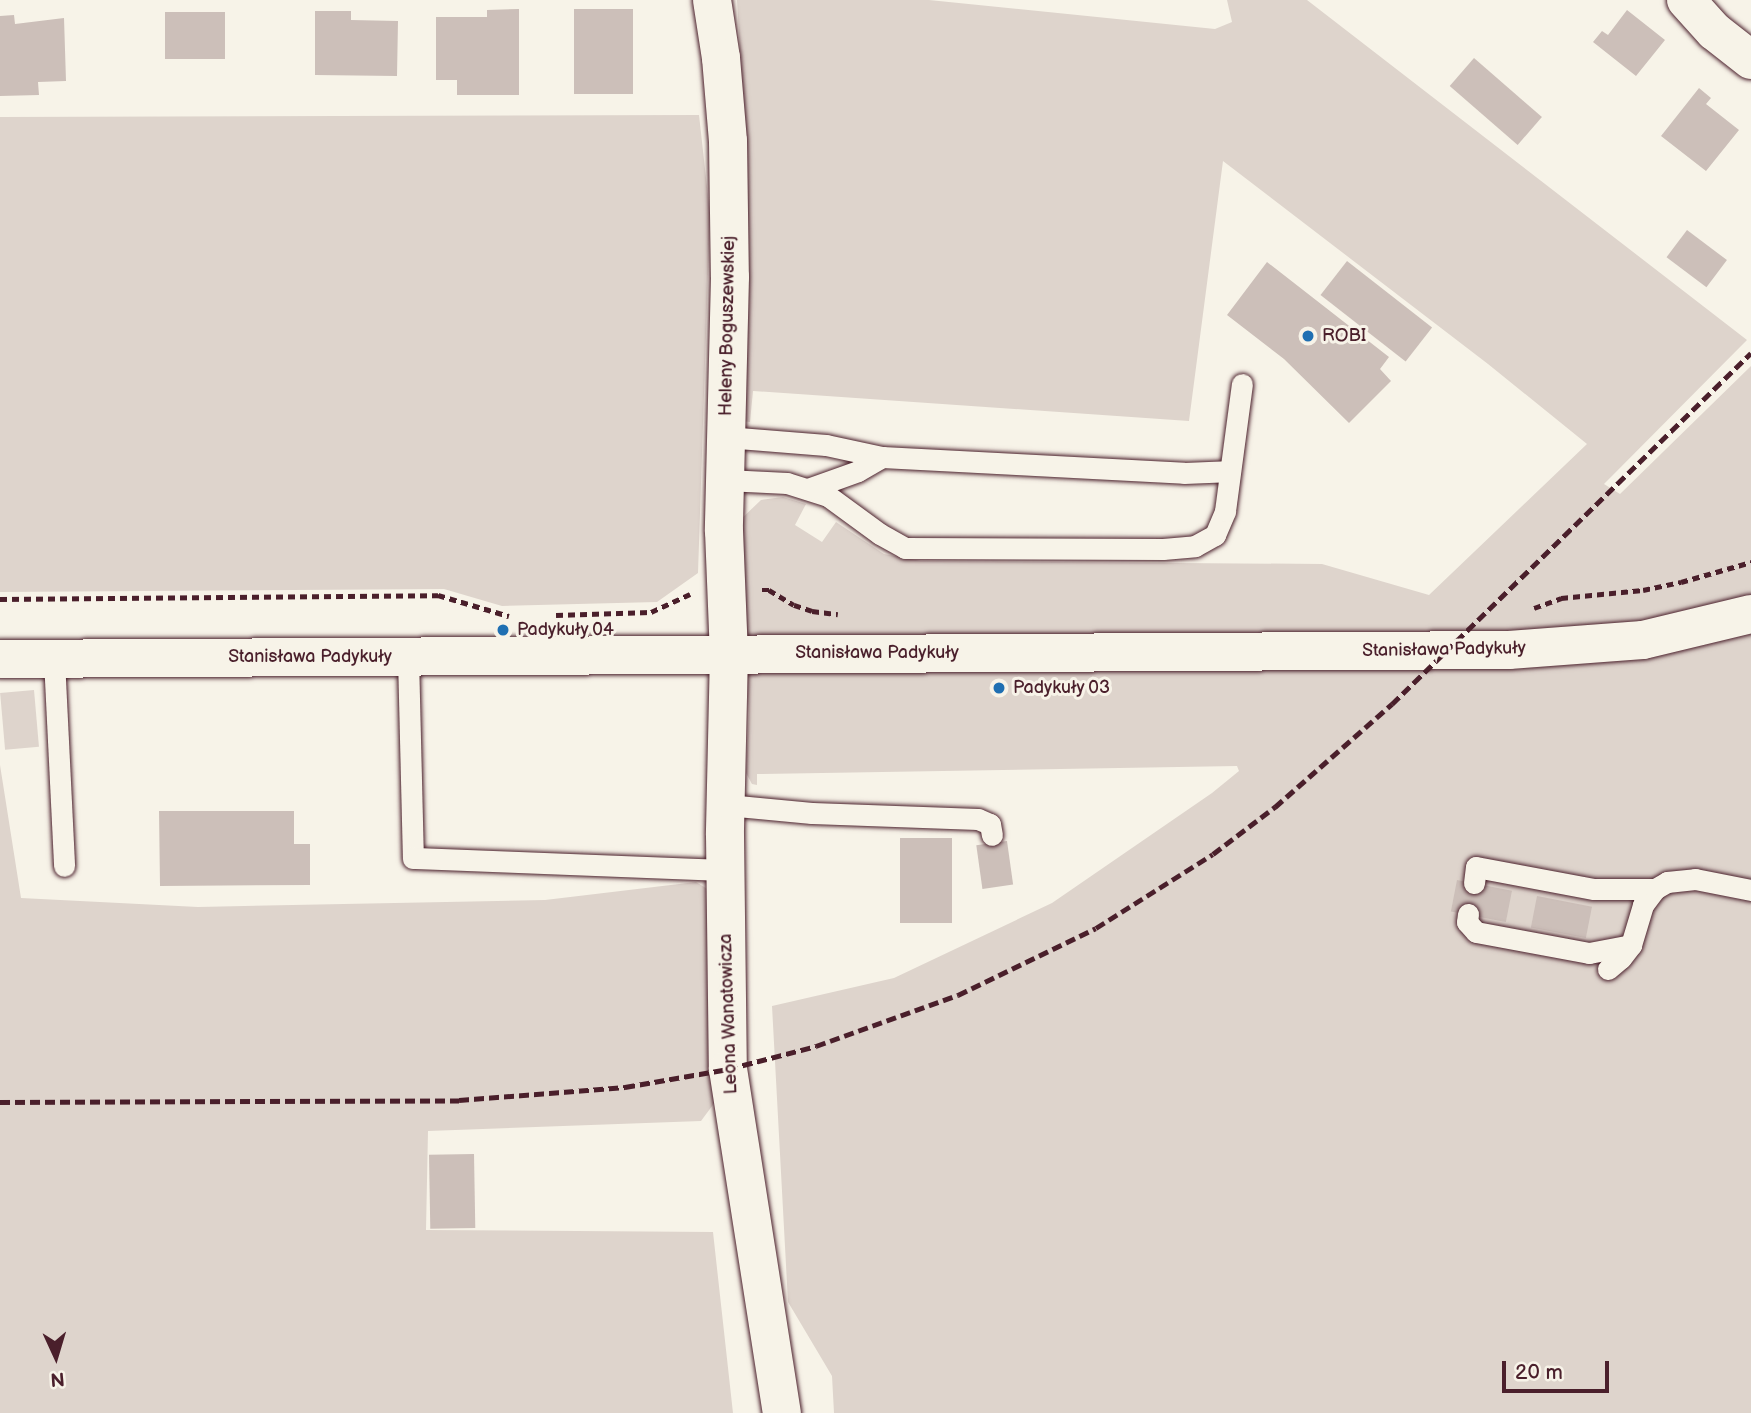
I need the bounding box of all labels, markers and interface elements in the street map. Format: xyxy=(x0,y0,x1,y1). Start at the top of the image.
street label: Heleny Boguszewskiej xyxy=(716,235,740,417)
place label: ROBI xyxy=(1322,325,1366,347)
marker: ROBI xyxy=(1300,328,1316,344)
place label: Padykuły 04 xyxy=(517,619,615,641)
marker: Padykuły 04 xyxy=(495,622,511,638)
street label: Stanisława Padykuły xyxy=(1362,638,1526,662)
street label: Stanisława Padykuły xyxy=(795,642,959,664)
street label: Stanisława Padykuły xyxy=(228,646,392,668)
place label: Padykuły 03 xyxy=(1013,677,1111,699)
marker: Padykuły 03 xyxy=(991,680,1007,696)
street label: Leona Wanatowicza xyxy=(715,933,743,1095)
north arrow xyxy=(21,1322,91,1392)
scale bar xyxy=(1506,1346,1613,1390)
text: 20 m xyxy=(1515,1360,1563,1385)
text: N xyxy=(50,1366,65,1390)

